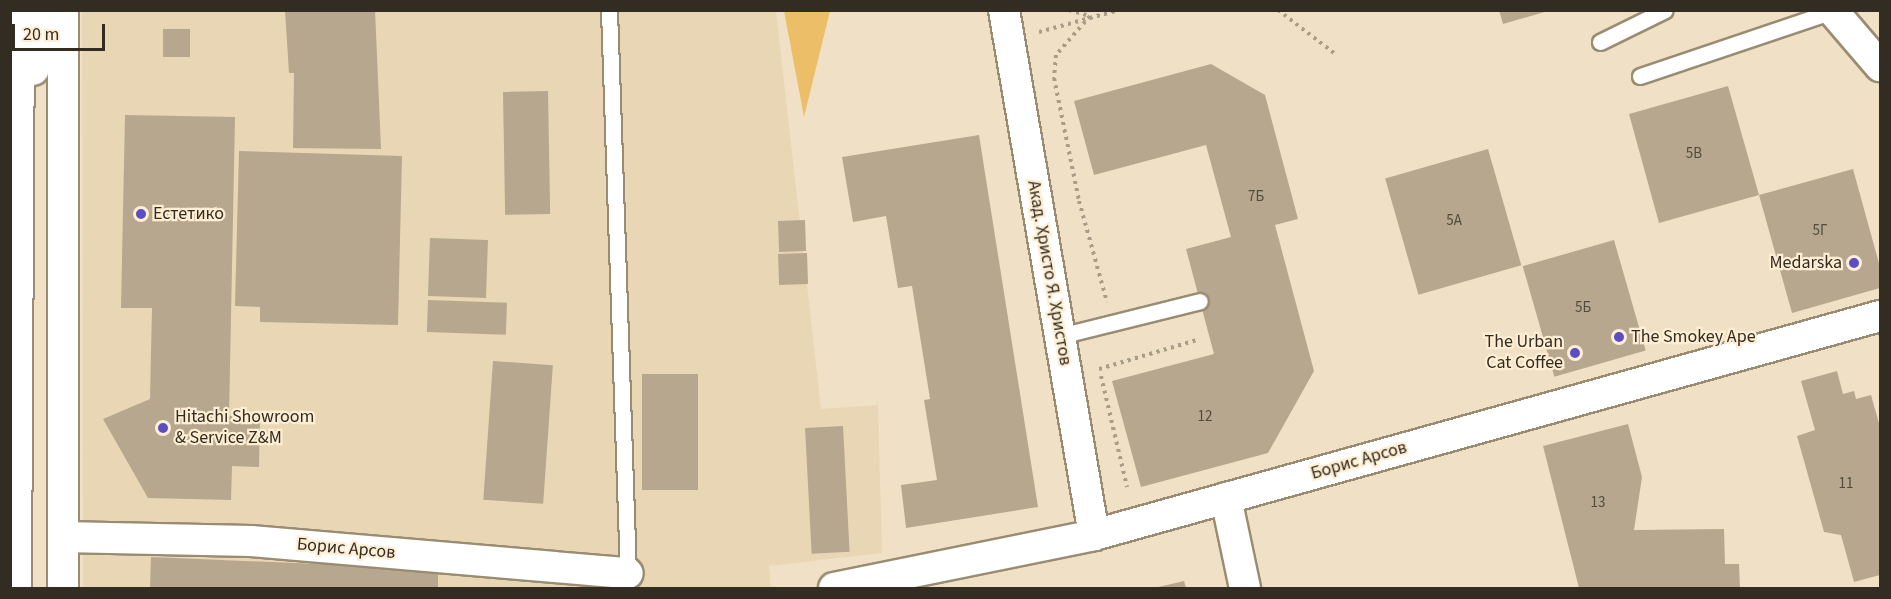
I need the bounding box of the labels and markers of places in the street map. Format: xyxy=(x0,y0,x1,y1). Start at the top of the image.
place label: Естетико xyxy=(153,203,224,225)
marker: Естетико xyxy=(134,207,148,221)
place label: Medarska xyxy=(1769,252,1842,274)
marker: Medarska xyxy=(1847,256,1861,270)
place label: The Smokey Ape xyxy=(1631,326,1756,348)
marker: The Smokey Ape xyxy=(1612,330,1626,344)
place label: The Urban Cat Coffee xyxy=(1485,332,1563,374)
marker: The Urban Cat Coffee xyxy=(1568,346,1582,360)
place label: Hitachi Showroom & Service Z&M xyxy=(175,407,315,450)
marker: Hitachi Showroom & Service Z&M xyxy=(156,421,170,435)

